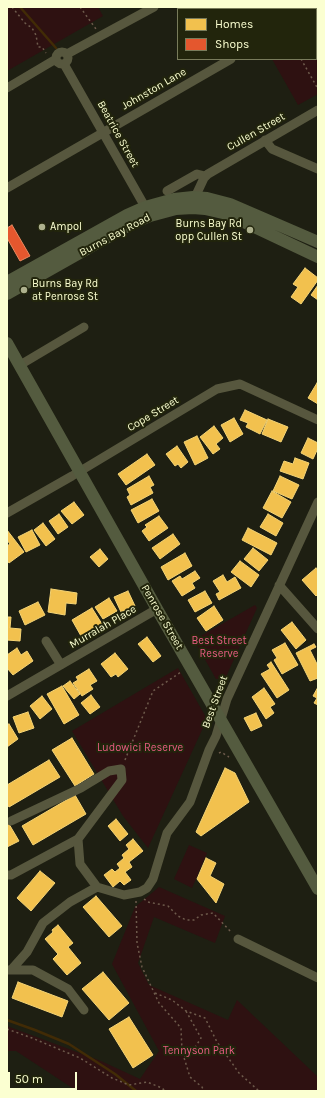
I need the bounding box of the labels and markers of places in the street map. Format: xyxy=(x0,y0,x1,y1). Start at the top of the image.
place label: Burns Bay Rd opp Cullen St xyxy=(175,217,242,243)
place label: Ampol xyxy=(50,220,82,234)
marker: Ampol xyxy=(37,222,47,232)
marker: Burns Bay Rd opp Cullen St xyxy=(245,225,255,235)
place label: Burns Bay Rd at Penrose St xyxy=(32,277,98,303)
marker: Burns Bay Rd at Penrose St xyxy=(19,285,29,295)

